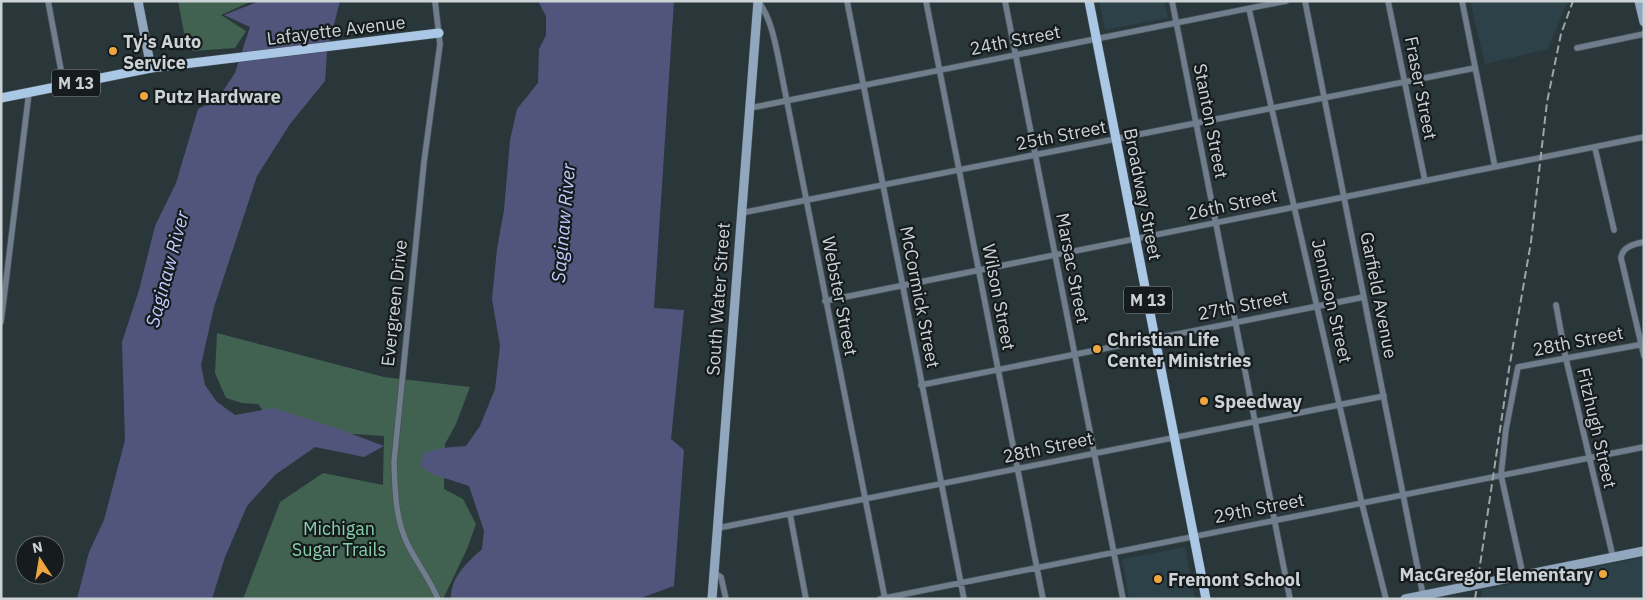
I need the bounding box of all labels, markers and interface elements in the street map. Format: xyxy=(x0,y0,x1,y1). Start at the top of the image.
street label: Lafayette Avenue xyxy=(265,10,407,50)
street label: 24th Street xyxy=(968,20,1062,60)
place label: Ty's Auto Service xyxy=(123,30,201,74)
street label: Fraser Street xyxy=(1400,34,1442,142)
marker: Ty's Auto Service xyxy=(107,45,119,57)
street label: Stanton Street xyxy=(1189,61,1233,181)
road number: M 13 xyxy=(52,70,100,96)
place label: Putz Hardware xyxy=(154,85,281,108)
marker: Putz Hardware xyxy=(138,90,150,102)
street label: 25th Street xyxy=(1014,115,1108,155)
street label: Broadway Street xyxy=(1119,126,1167,262)
water label: Saginaw River xyxy=(546,161,580,284)
street label: 26th Street xyxy=(1185,183,1279,225)
water label: Saginaw River xyxy=(140,207,194,330)
street label: Marsac Street xyxy=(1051,211,1095,325)
street label: South Water Street xyxy=(701,222,735,376)
street label: McCormick Street xyxy=(895,224,945,370)
street label: Garfield Avenue xyxy=(1355,230,1403,360)
street label: Webster Street xyxy=(817,234,863,358)
street label: Jennison Street xyxy=(1307,237,1357,365)
street label: Evergreen Drive xyxy=(376,238,412,368)
street label: Wilson Street xyxy=(977,242,1021,352)
street label: 27th Street xyxy=(1196,285,1290,325)
road number: M 13 xyxy=(1124,286,1172,314)
street label: 28th Street xyxy=(1531,321,1625,361)
place label: Christian Life Center Ministries xyxy=(1107,328,1251,372)
marker: Christian Life Center Ministries xyxy=(1091,343,1103,355)
street label: Fitzhugh Street xyxy=(1572,365,1622,491)
place label: Speedway xyxy=(1214,390,1302,413)
marker: Speedway xyxy=(1198,395,1210,407)
street label: 28th Street xyxy=(1001,426,1095,468)
street label: 29th Street xyxy=(1212,488,1306,528)
park label: Michigan Sugar Trails xyxy=(292,517,386,561)
north arrow xyxy=(15,535,65,585)
text: N xyxy=(30,537,44,557)
place label: MacGregor Elementary xyxy=(1399,563,1593,586)
place label: Fremont School xyxy=(1168,568,1301,591)
marker: MacGregor Elementary xyxy=(1597,568,1609,580)
marker: Fremont School xyxy=(1152,573,1164,585)

